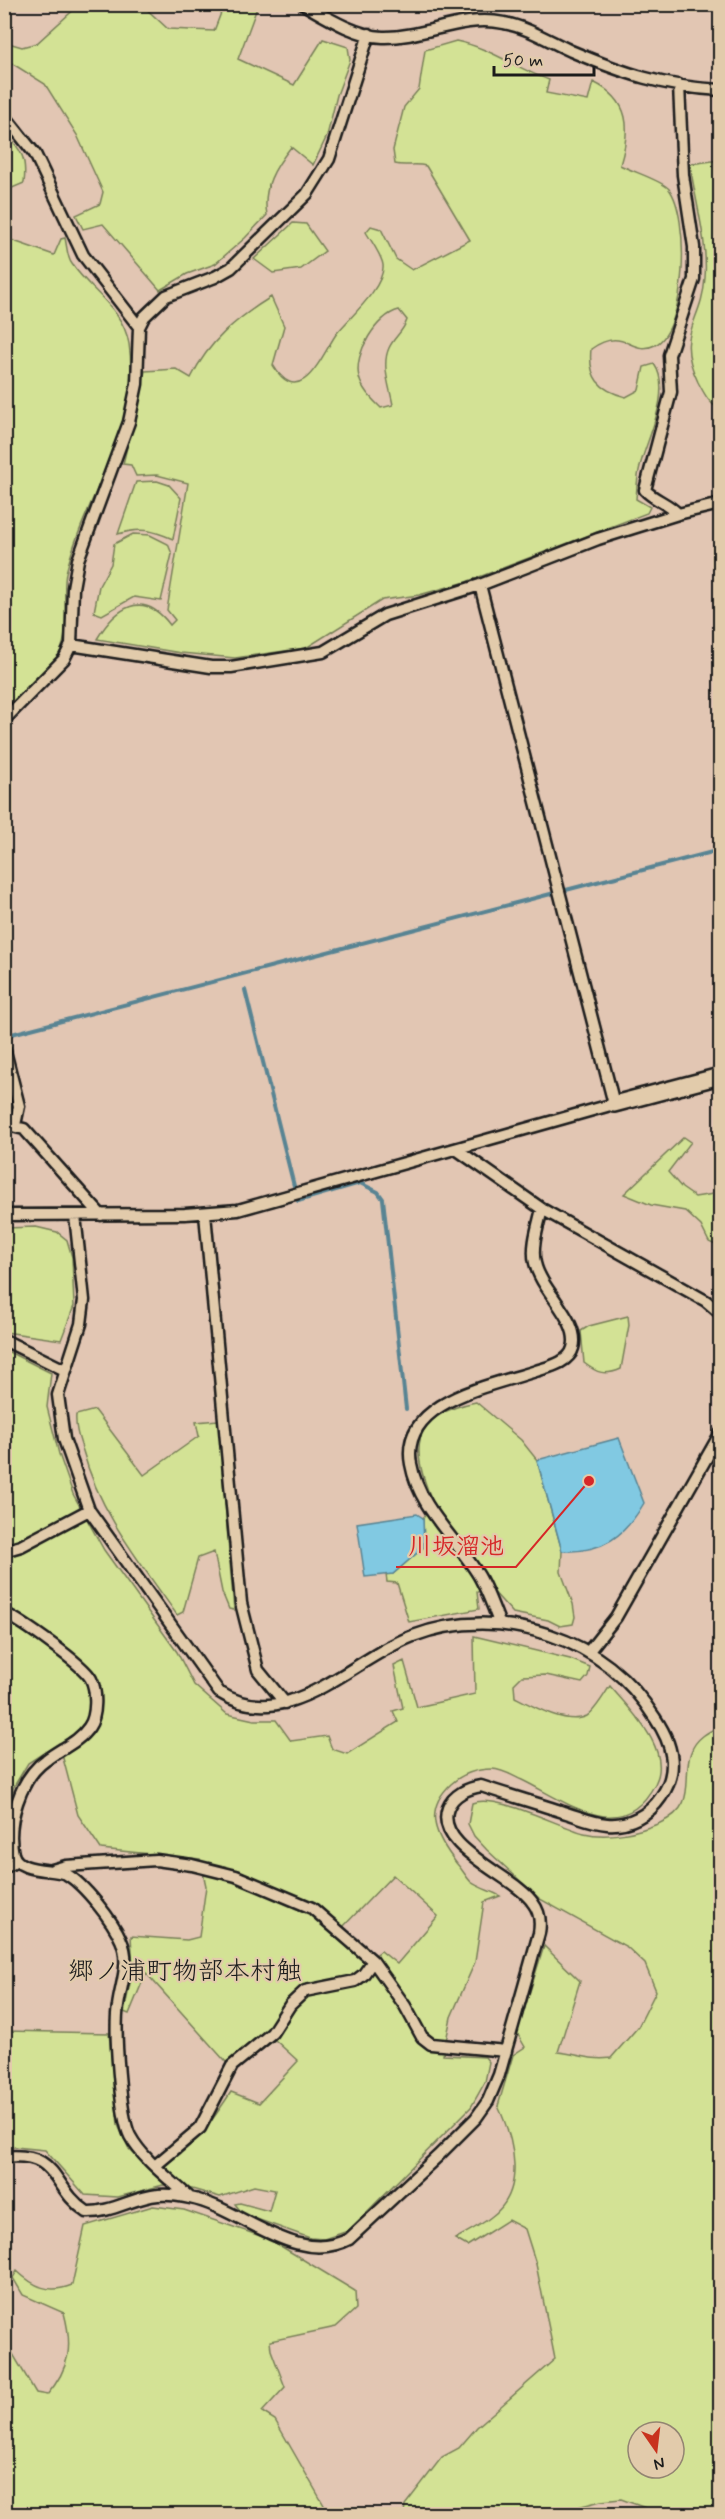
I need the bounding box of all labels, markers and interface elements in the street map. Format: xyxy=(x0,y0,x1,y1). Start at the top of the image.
scale bar xyxy=(494,39,594,77)
text: 50 m xyxy=(503,49,543,73)
callout: 川坂溜池 xyxy=(396,1525,516,1567)
text: 川坂溜池 xyxy=(408,1532,504,1563)
district label: 郷ノ浦町物部本村触 xyxy=(68,1955,302,1989)
north arrow xyxy=(626,2420,686,2480)
text: N xyxy=(652,2452,667,2475)

